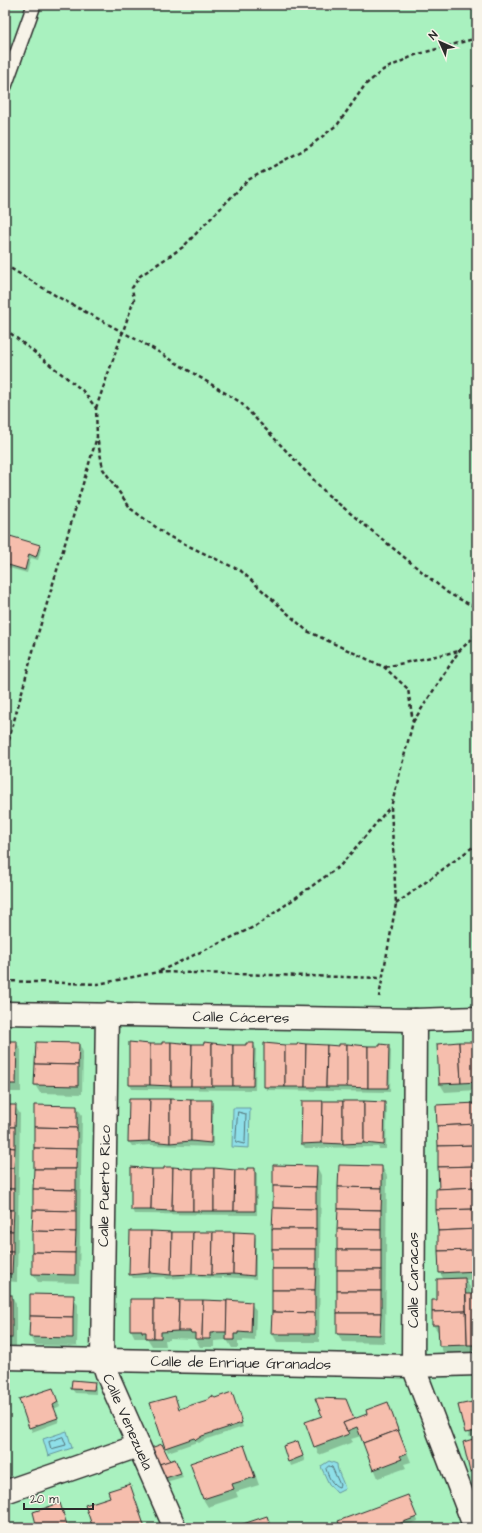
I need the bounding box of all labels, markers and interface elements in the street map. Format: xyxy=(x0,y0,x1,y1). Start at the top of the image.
north arrow xyxy=(420,22,460,62)
text: N xyxy=(426,27,441,43)
street label: Calle Cáceres xyxy=(192,1006,290,1029)
street label: Calle Puerto Rico xyxy=(93,1124,116,1247)
street label: Calle Caracas xyxy=(403,1232,424,1328)
street label: Calle de Enrique Granados xyxy=(150,1351,332,1375)
street label: Calle Venezuela xyxy=(97,1370,158,1474)
scale bar xyxy=(24,1485,93,1511)
text: 20 m xyxy=(30,1491,59,1508)

